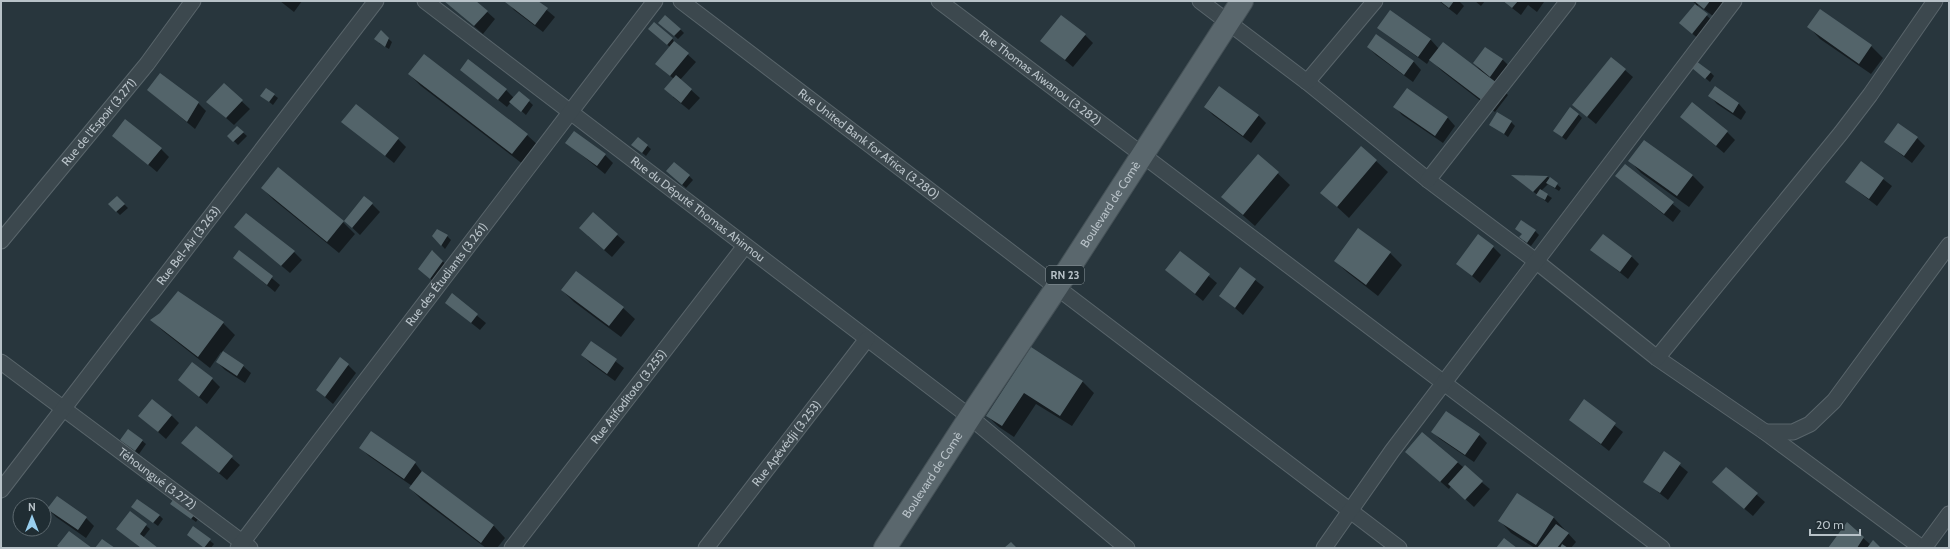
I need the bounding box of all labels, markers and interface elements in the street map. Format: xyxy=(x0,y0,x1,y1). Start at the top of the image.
street label: Rue Thomas Aiwanou (3.282) xyxy=(977,26,1104,128)
street label: Rue de l'Espoir (3.271) xyxy=(58,75,139,169)
street label: Rue United Bank for Africa (3.280) xyxy=(795,85,943,202)
street label: Rue du Député Thomas Ahinnou xyxy=(628,153,768,265)
street label: Boulevard de Comè xyxy=(1077,158,1143,250)
street label: Rue Bel-Air (3.263) xyxy=(153,203,223,288)
street label: Rue des Étudiants (3.261) xyxy=(402,219,490,329)
road number: RN 23 xyxy=(1046,266,1084,284)
street label: Rue Atifoditoto (3.255) xyxy=(587,346,669,447)
street label: Rue Apévédji (3.253) xyxy=(748,397,824,489)
street label: Boulevard de Comè xyxy=(899,429,965,521)
street label: Téhoungué (3.272) xyxy=(115,444,200,512)
north arrow xyxy=(12,497,52,537)
text: N xyxy=(28,500,36,514)
scale bar xyxy=(1810,511,1860,537)
text: 20 m xyxy=(1816,517,1844,532)

